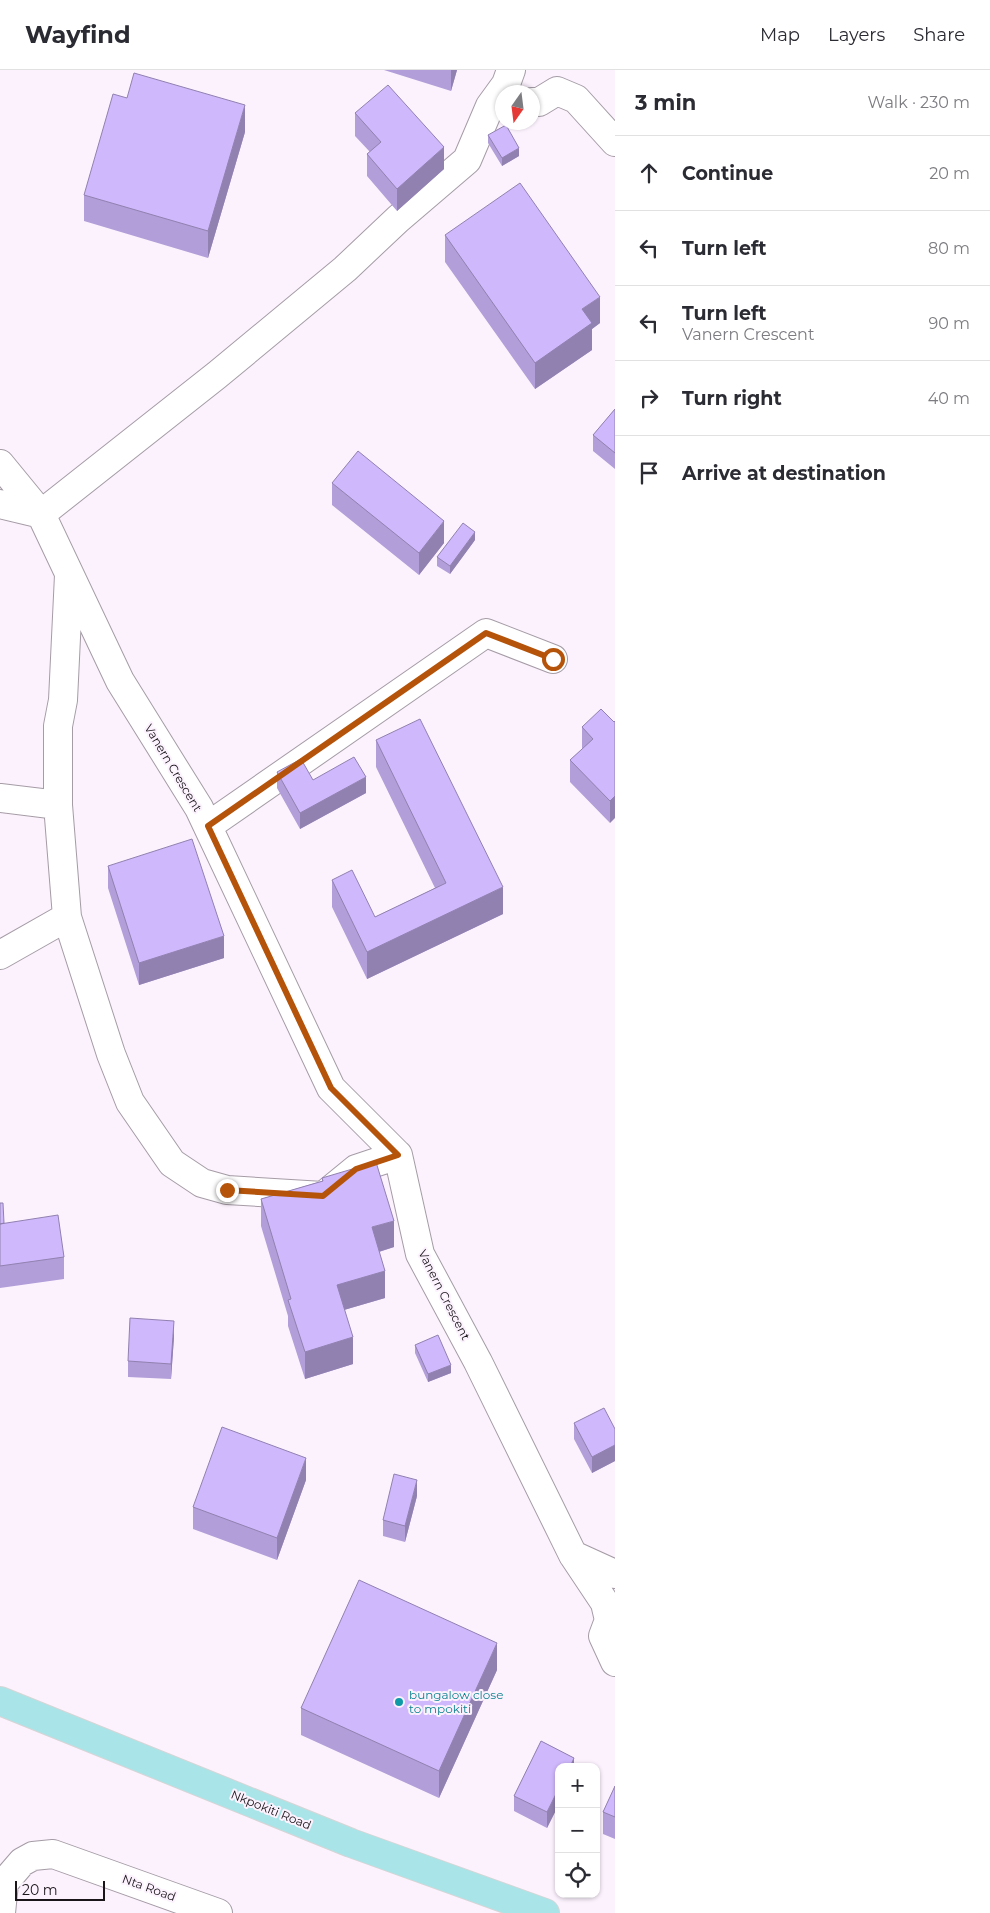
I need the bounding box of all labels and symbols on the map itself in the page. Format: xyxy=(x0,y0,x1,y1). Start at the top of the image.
north arrow xyxy=(495,85,540,130)
route start xyxy=(542,648,565,671)
street label: Vanern Crescent xyxy=(141,721,205,814)
route end xyxy=(216,1179,239,1202)
street label: Vanern Crescent xyxy=(415,1247,474,1343)
place label: bungalow close to mpokiti xyxy=(409,1687,503,1716)
marker: bungalow close to mpokiti xyxy=(393,1696,405,1708)
street label: Nkpokiti Road xyxy=(229,1787,314,1832)
street label: Nta Road xyxy=(120,1871,178,1904)
scale bar xyxy=(15,1878,105,1901)

